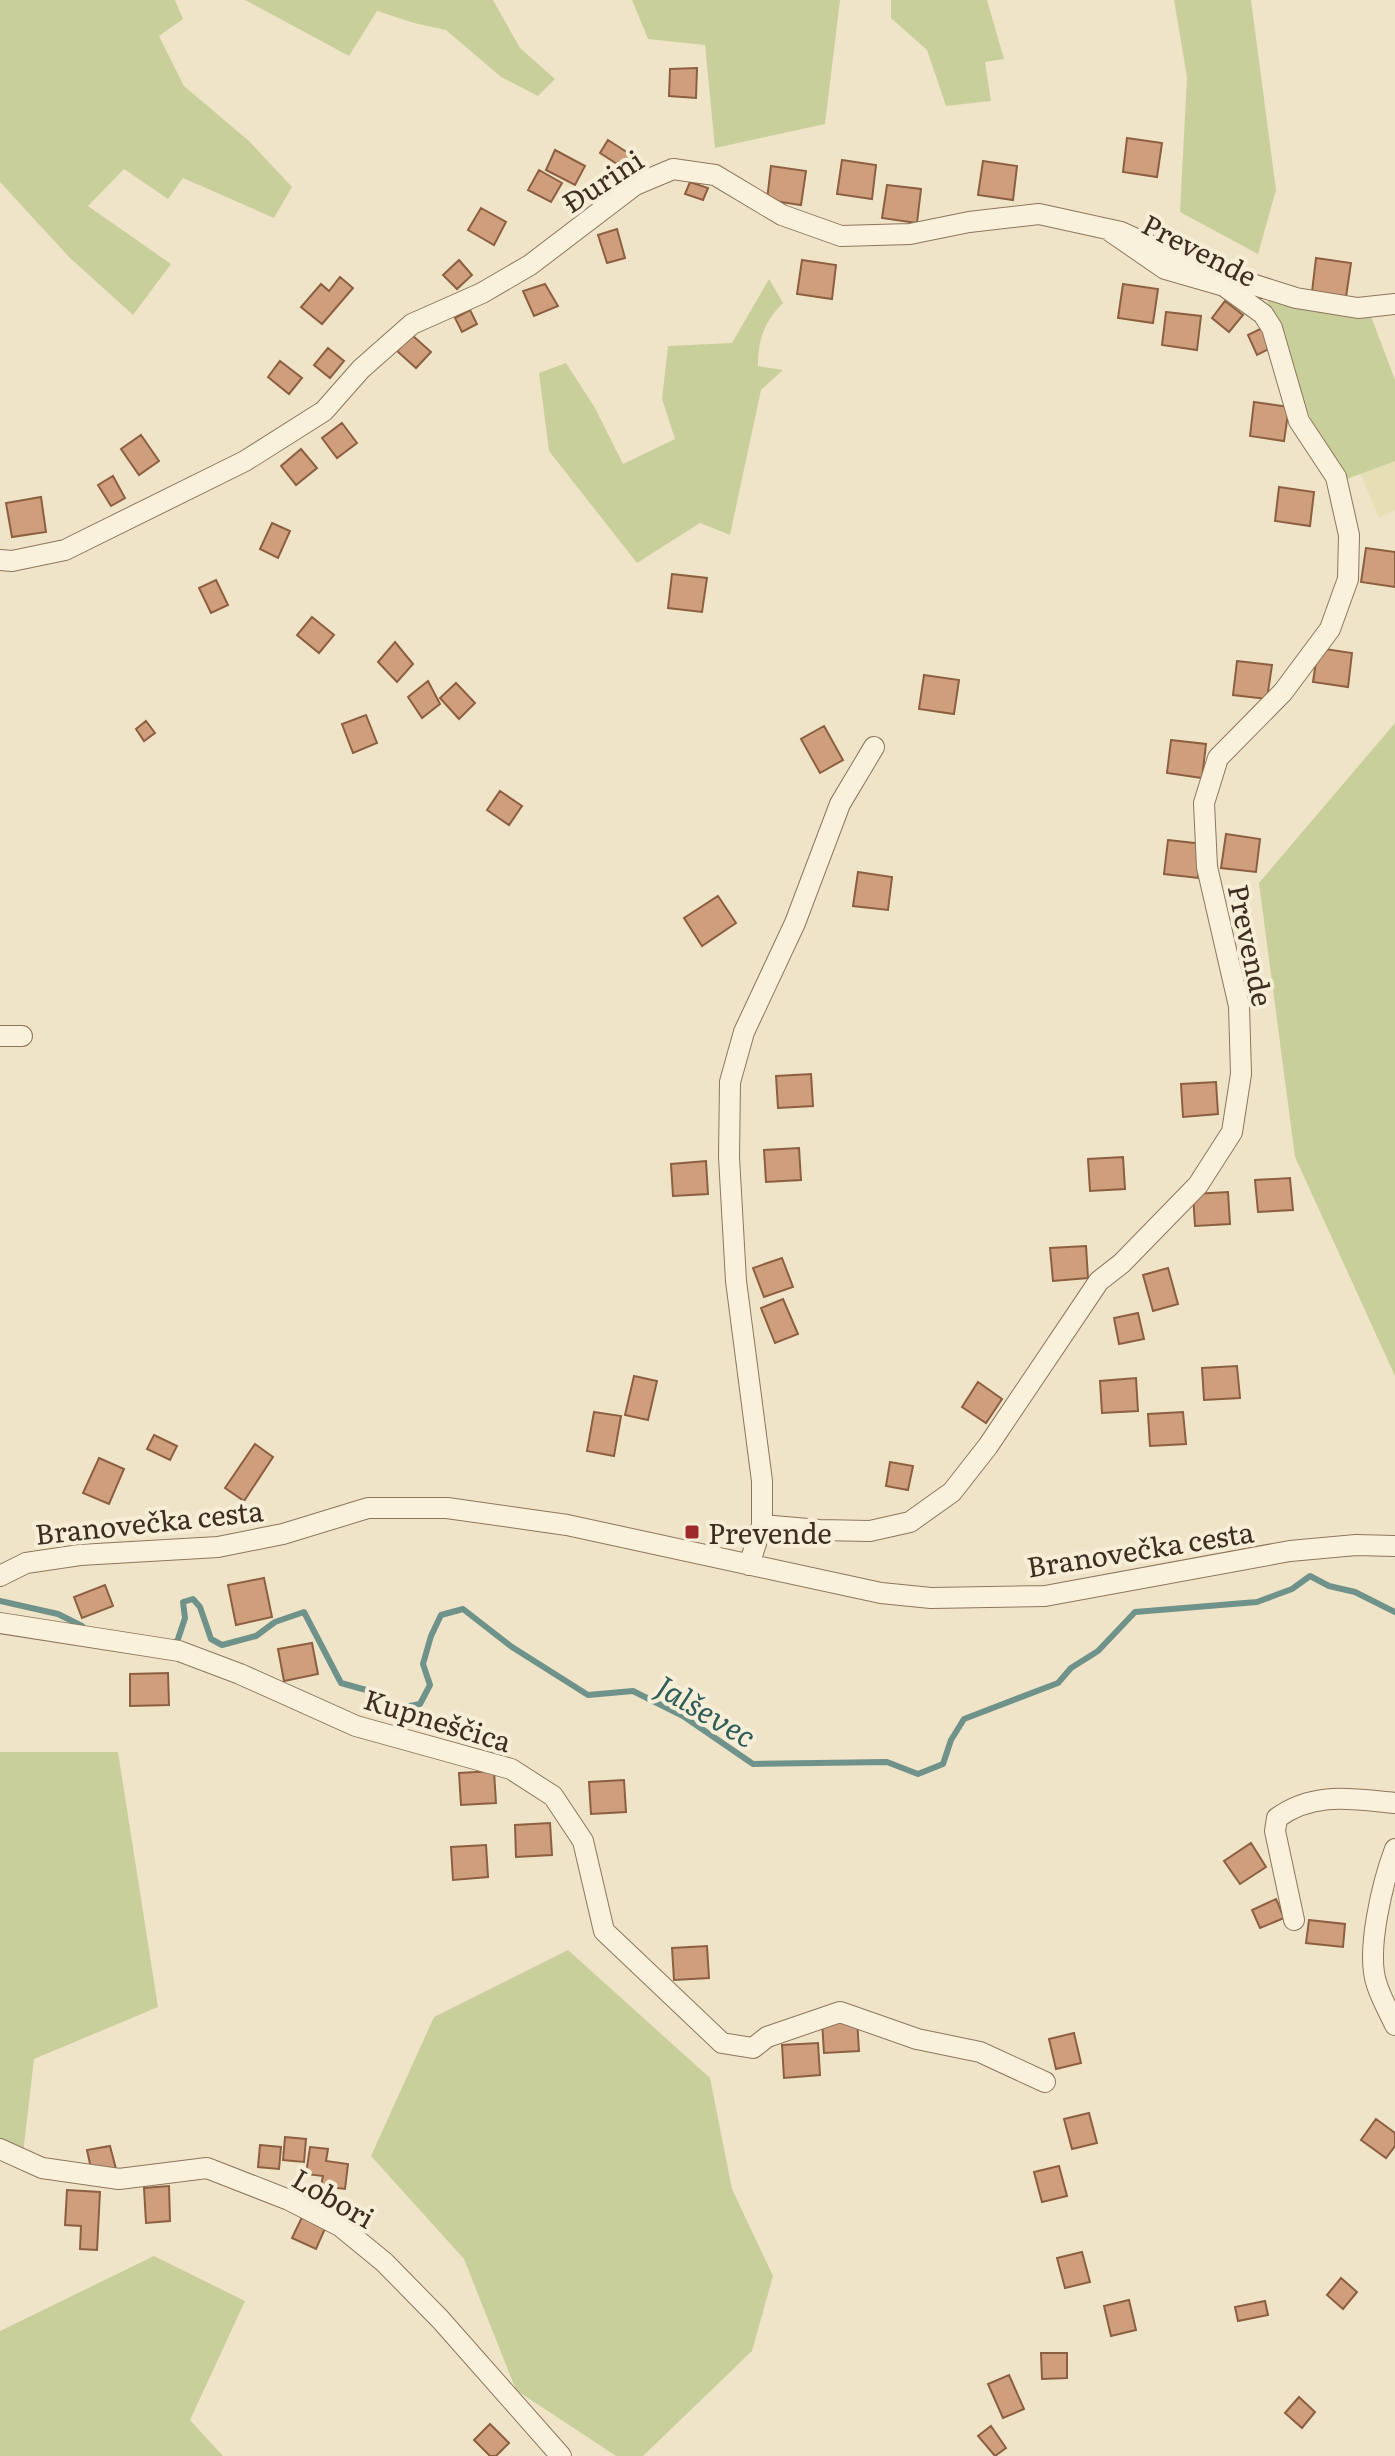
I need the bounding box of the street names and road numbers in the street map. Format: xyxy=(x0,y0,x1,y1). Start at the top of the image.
street label: Đurini xyxy=(553,138,651,222)
street label: Prevende xyxy=(1135,202,1265,296)
street label: Prevende xyxy=(1219,880,1285,1010)
street label: Branovečka cesta xyxy=(33,1488,265,1554)
street label: Branovečka cesta xyxy=(1023,1509,1257,1587)
street label: Kupneščica xyxy=(359,1677,517,1761)
street label: Lobori xyxy=(285,2157,383,2237)

